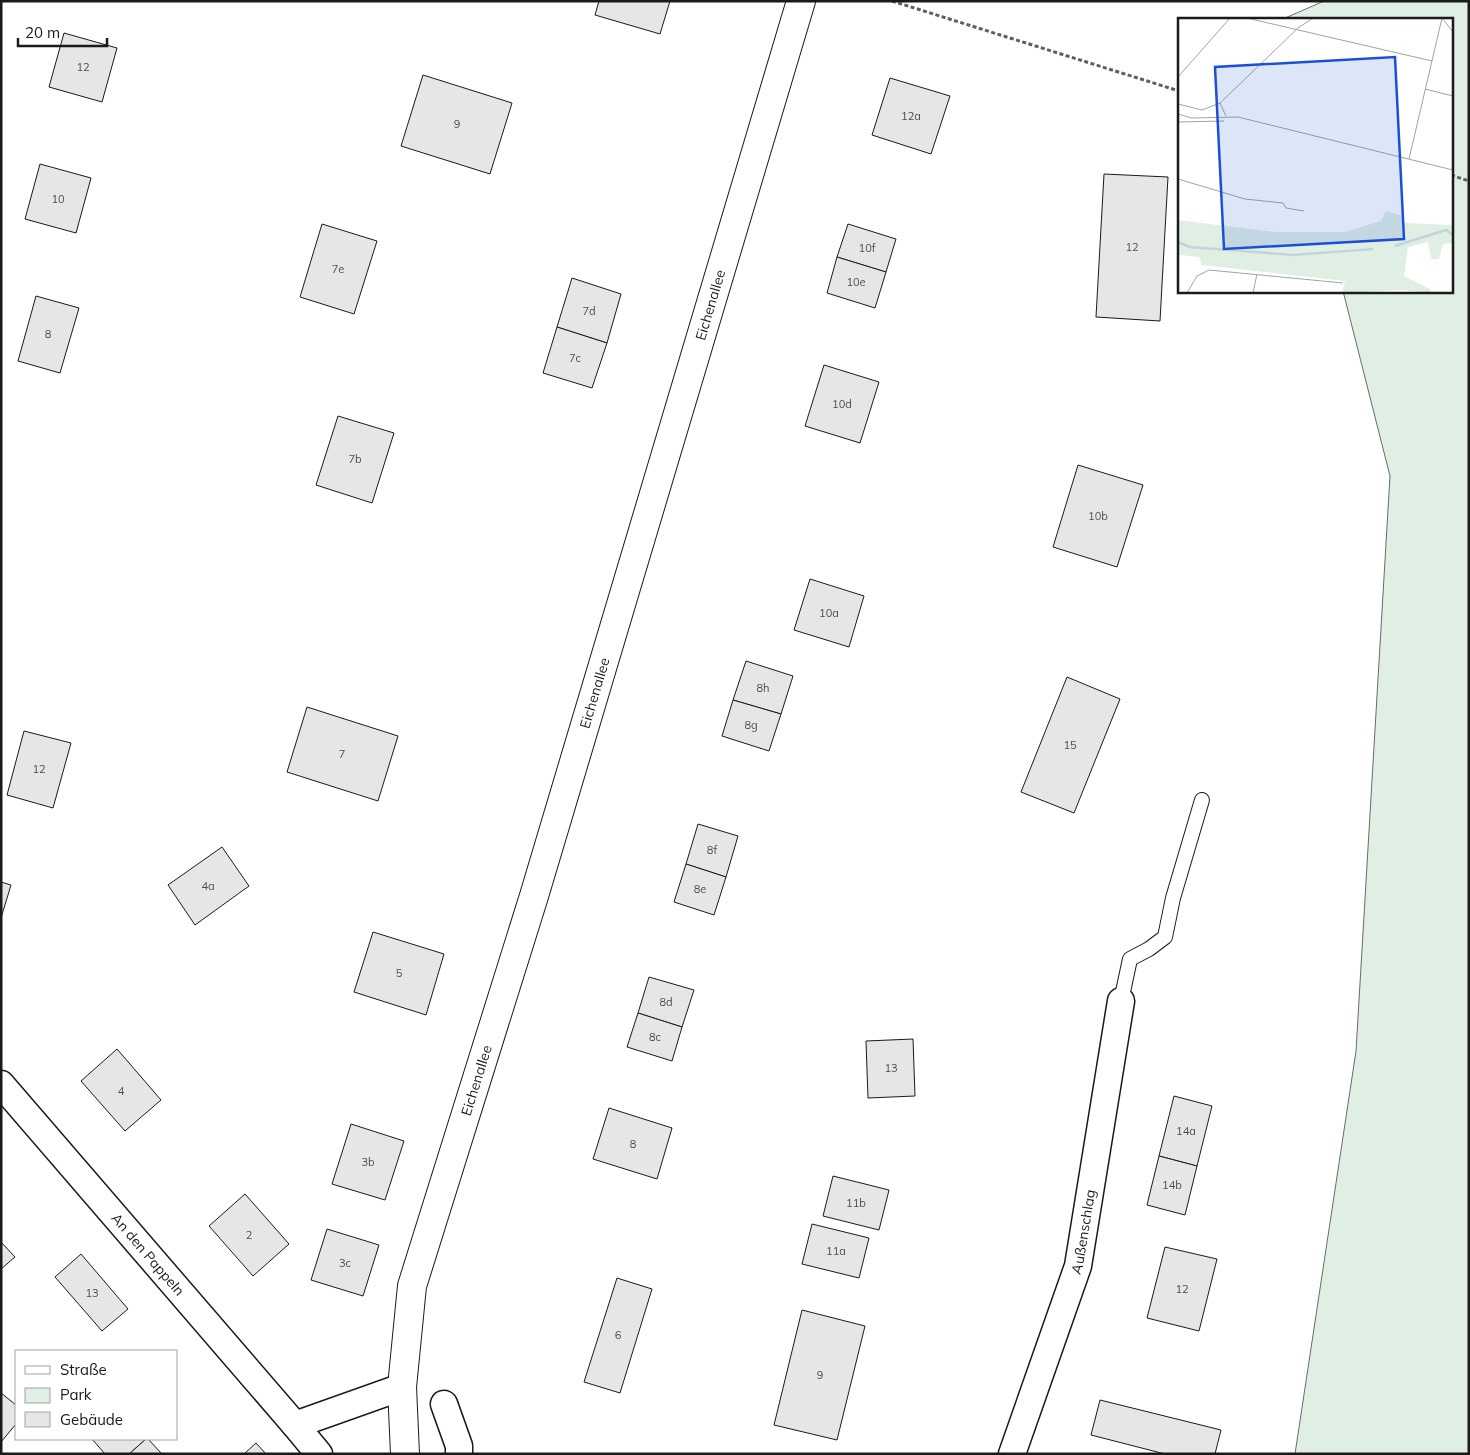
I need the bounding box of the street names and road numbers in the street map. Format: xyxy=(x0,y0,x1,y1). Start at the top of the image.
street label: Eichenallee xyxy=(691,267,729,342)
street label: Eichenallee xyxy=(576,656,614,731)
street label: Eichenallee xyxy=(457,1043,496,1118)
street label: Außenschlag xyxy=(1067,1188,1099,1276)
street label: An den Pappeln xyxy=(107,1209,188,1299)

